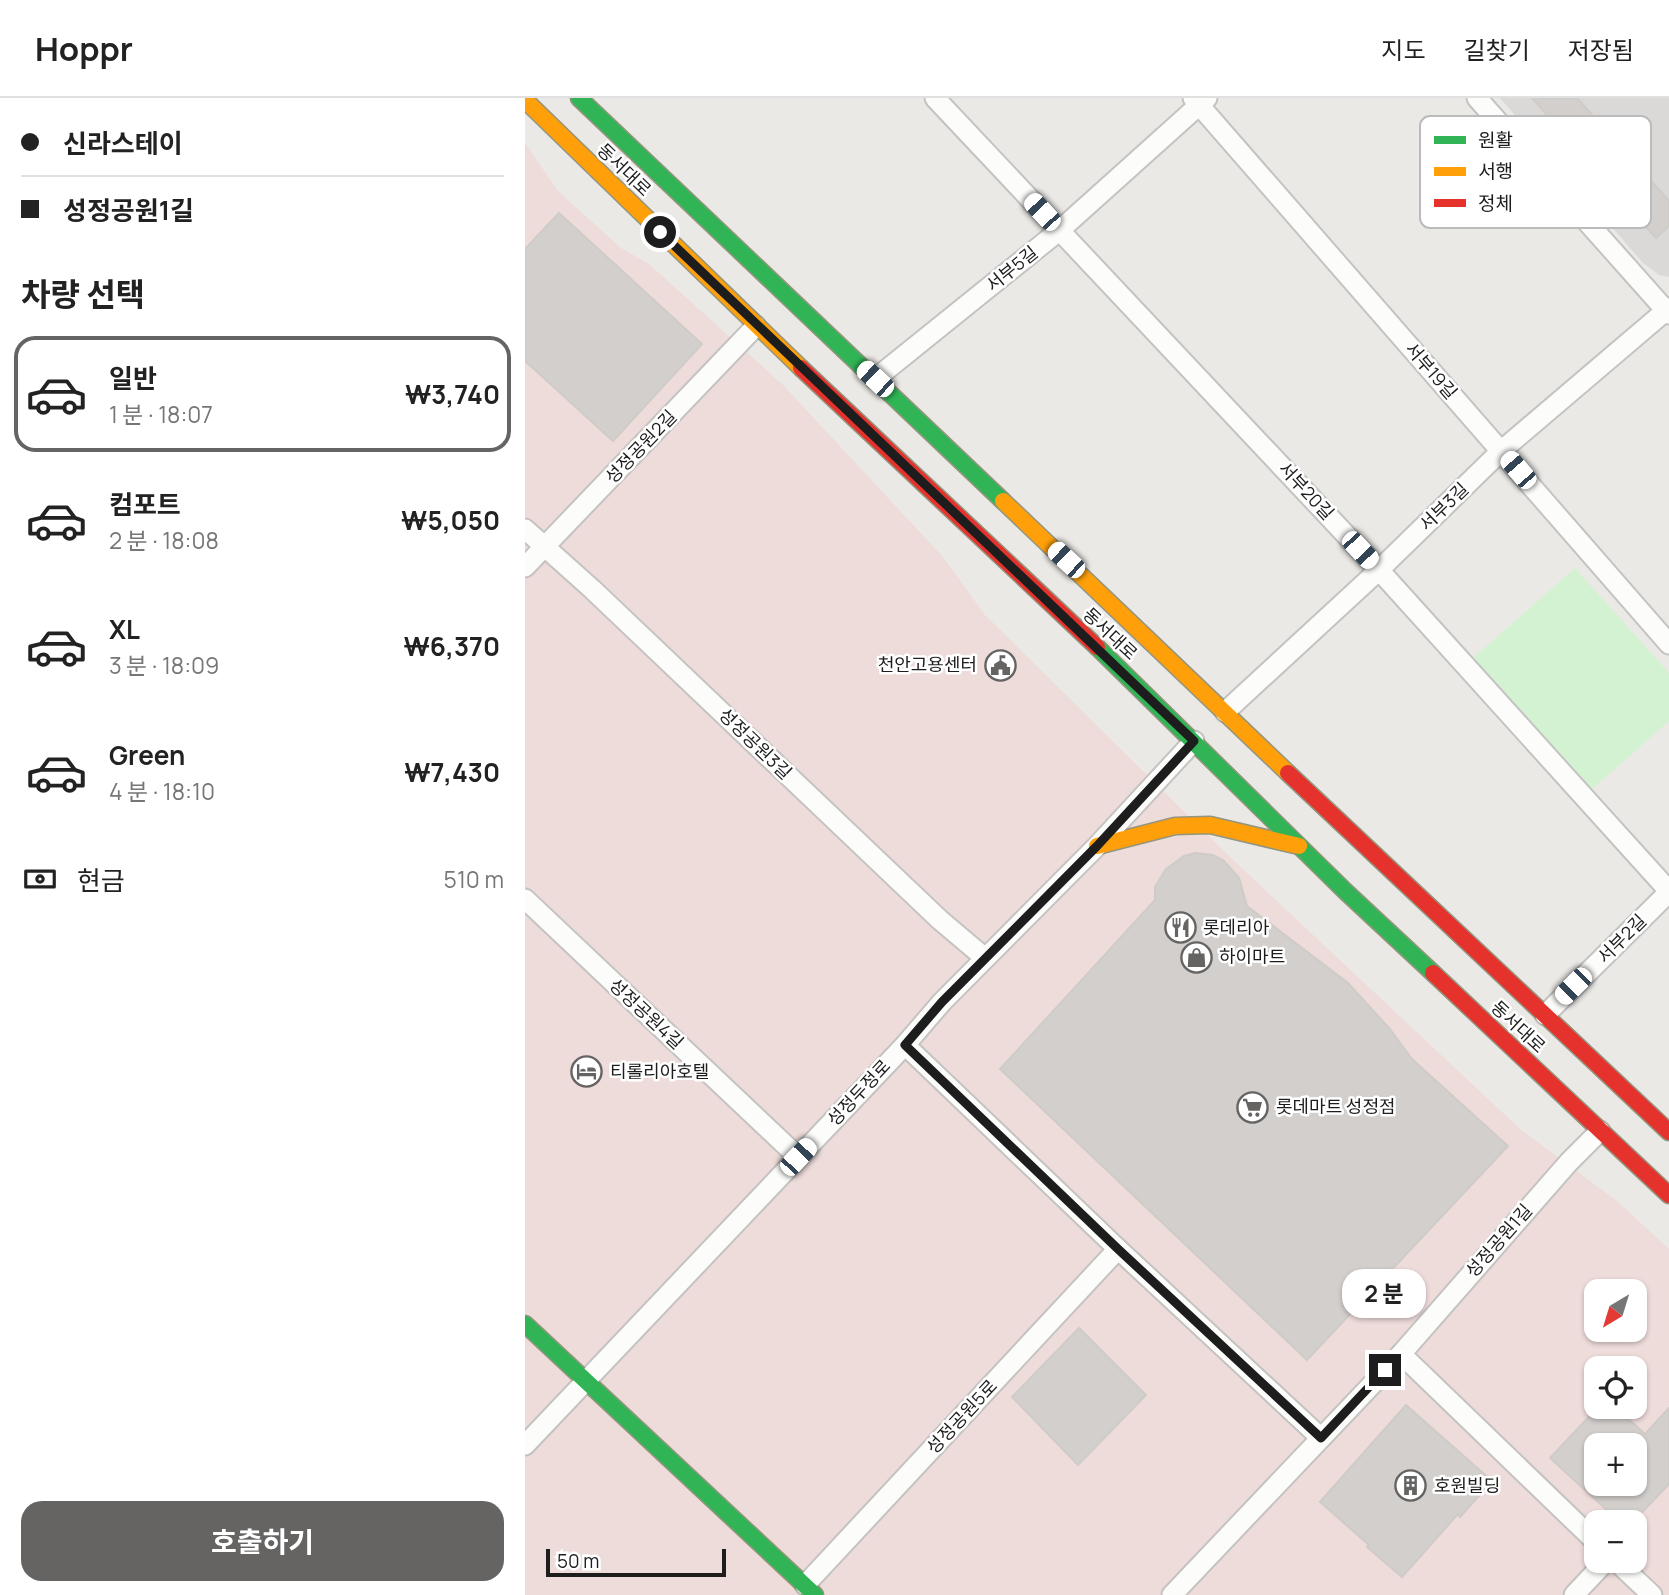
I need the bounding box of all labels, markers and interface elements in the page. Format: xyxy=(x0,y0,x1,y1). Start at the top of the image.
text: Hoppr xyxy=(35,26,133,71)
text: 지도 xyxy=(1381,33,1426,66)
text: 길찾기 xyxy=(1464,33,1530,66)
text: 저장됨 xyxy=(1568,33,1634,66)
legend xyxy=(1420,116,1651,228)
text: 신라스테이 xyxy=(63,125,183,161)
text: 원활 xyxy=(1478,127,1513,153)
street label: 동서대로 xyxy=(593,138,657,201)
text: 서행 xyxy=(1478,158,1513,184)
car xyxy=(1020,189,1065,235)
text: 정체 xyxy=(1478,190,1513,216)
text: 성정공원1길 xyxy=(63,192,194,228)
route start xyxy=(644,216,676,248)
street label: 서부5길 xyxy=(980,240,1042,296)
text: 차량 선택 xyxy=(21,272,145,316)
street label: 서부19길 xyxy=(1400,337,1463,404)
car xyxy=(853,357,898,401)
text: 일반 xyxy=(109,360,157,396)
icon: car xyxy=(25,363,88,426)
text: ₩3,740 xyxy=(405,376,500,412)
text: 1 분 · 18:07 xyxy=(109,398,213,430)
street label: 성정공원2길 xyxy=(599,404,681,488)
car xyxy=(1497,447,1540,493)
street label: 서부20길 xyxy=(1274,456,1340,524)
street label: 서부3길 xyxy=(1414,477,1473,536)
text: 컴포트 xyxy=(109,486,181,522)
icon: car xyxy=(25,489,88,552)
text: ₩5,050 xyxy=(401,502,500,538)
text: 2 분 · 18:08 xyxy=(109,524,219,556)
car xyxy=(1338,527,1383,573)
car xyxy=(1044,538,1089,582)
street label: 동서대로 xyxy=(1078,602,1143,665)
text: XL xyxy=(109,611,140,647)
icon: car xyxy=(25,615,88,678)
text: ₩6,370 xyxy=(404,628,500,664)
public building icon: 천안고용센터 xyxy=(983,648,1017,682)
text: 3 분 · 18:09 xyxy=(109,649,219,681)
place label: 천안고용센터 xyxy=(878,652,977,676)
street label: 성정공원3길 xyxy=(714,702,797,784)
text: Green xyxy=(109,737,185,773)
icon: car xyxy=(25,741,88,804)
text: ₩7,430 xyxy=(404,754,500,790)
text: 4 분 · 18:10 xyxy=(109,775,215,807)
icon: cash xyxy=(21,860,59,898)
text: 현금 xyxy=(77,862,125,898)
text: 510 m xyxy=(444,863,504,895)
street label: 서부2길 xyxy=(1592,909,1651,968)
restaurant icon: 롯데리아 xyxy=(1163,911,1197,945)
place label: 롯데리아 xyxy=(1203,915,1270,939)
shop icon: 하이마트 xyxy=(1179,940,1213,974)
place label: 하이마트 xyxy=(1219,944,1285,968)
car xyxy=(1551,964,1596,1008)
street label: 성정공원4길 xyxy=(604,973,689,1054)
street label: 동서대로 xyxy=(1486,995,1551,1058)
street label: 성정두정로 xyxy=(821,1054,895,1131)
hotel icon: 티롤리아호텔 xyxy=(570,1055,604,1089)
place label: 티롤리아호텔 xyxy=(610,1059,709,1083)
supermarket icon: 롯데마트 성정점 xyxy=(1236,1090,1270,1124)
place label: 롯데마트 성정점 xyxy=(1276,1094,1396,1118)
car xyxy=(776,1134,821,1180)
street label: 성정공원1길 xyxy=(1460,1199,1537,1282)
callout: 2 분 xyxy=(1343,1268,1427,1318)
text: 2 분 xyxy=(1364,1277,1404,1309)
north arrow xyxy=(1584,1279,1647,1342)
map controls xyxy=(1584,1279,1647,1573)
route end xyxy=(1369,1354,1401,1386)
button: locate xyxy=(1584,1356,1647,1419)
street label: 성정공원5로 xyxy=(921,1374,1002,1459)
button: + xyxy=(1584,1433,1647,1496)
building icon: 호원빌딩 xyxy=(1394,1469,1428,1503)
place label: 호원빌딩 xyxy=(1434,1473,1500,1497)
button: 호출하기 xyxy=(21,1501,504,1581)
button: − xyxy=(1584,1510,1647,1573)
scale bar xyxy=(546,1546,726,1578)
text: 50 m xyxy=(557,1548,599,1574)

